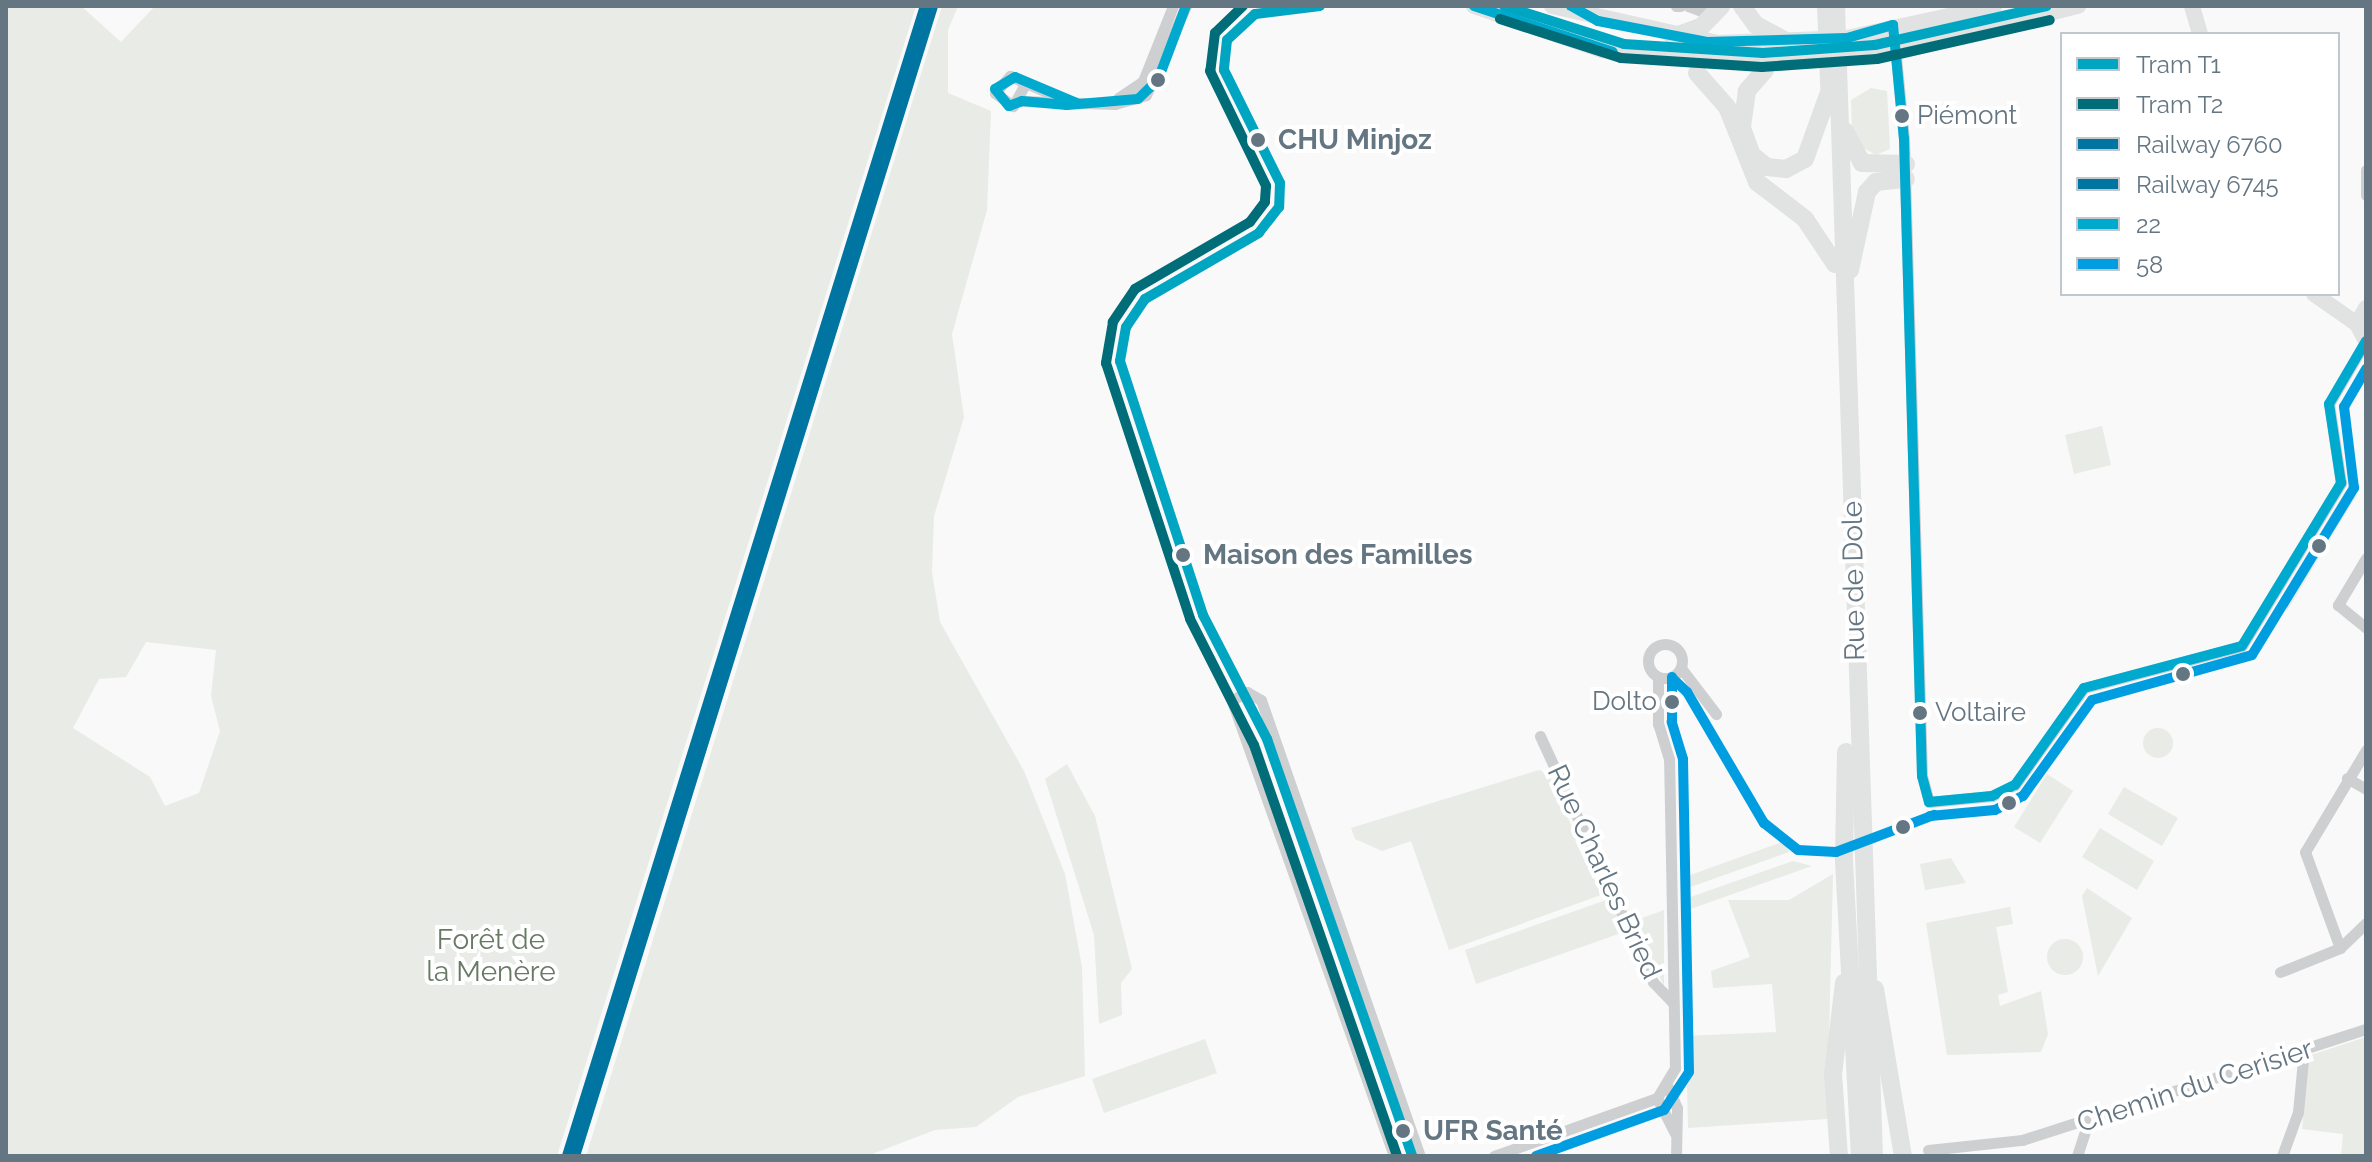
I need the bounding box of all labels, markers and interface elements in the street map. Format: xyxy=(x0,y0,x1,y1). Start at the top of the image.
legend xyxy=(2060,32,2340,296)
text: Tram T1 xyxy=(2136,50,2221,79)
unlabelled marker xyxy=(1150,72,1166,88)
text: Tram T2 xyxy=(2136,90,2223,119)
place label: Piémont xyxy=(1917,100,2017,132)
marker: Piémont xyxy=(1894,108,1910,124)
place label: CHU Minjoz xyxy=(1278,123,1432,157)
marker: CHU Minjoz xyxy=(1245,127,1271,153)
text: Railway 6760 xyxy=(2136,130,2283,159)
text: Railway 6745 xyxy=(2136,170,2279,199)
text: 22 xyxy=(2136,210,2161,239)
text: 58 xyxy=(2136,250,2163,279)
street label: Rue de Dole xyxy=(1836,501,1872,661)
place label: Maison des Familles xyxy=(1203,538,1473,572)
unlabelled marker xyxy=(2311,538,2327,554)
marker: Maison des Familles xyxy=(1170,542,1196,568)
unlabelled marker xyxy=(2175,666,2191,682)
place label: Dolto xyxy=(1592,686,1657,718)
marker: Dolto xyxy=(1664,694,1680,710)
place label: Voltaire xyxy=(1935,697,2026,729)
marker: Voltaire xyxy=(1912,705,1928,721)
street label: Rue Charles Bried xyxy=(1540,760,1668,984)
unlabelled marker xyxy=(2001,795,2017,811)
unlabelled marker xyxy=(1895,819,1911,835)
park label: Forêt de la Menère xyxy=(426,923,556,989)
street label: Chemin du Cerisier xyxy=(2073,1032,2317,1140)
place label: UFR Santé xyxy=(1423,1114,1563,1148)
marker: UFR Santé xyxy=(1390,1118,1416,1144)

